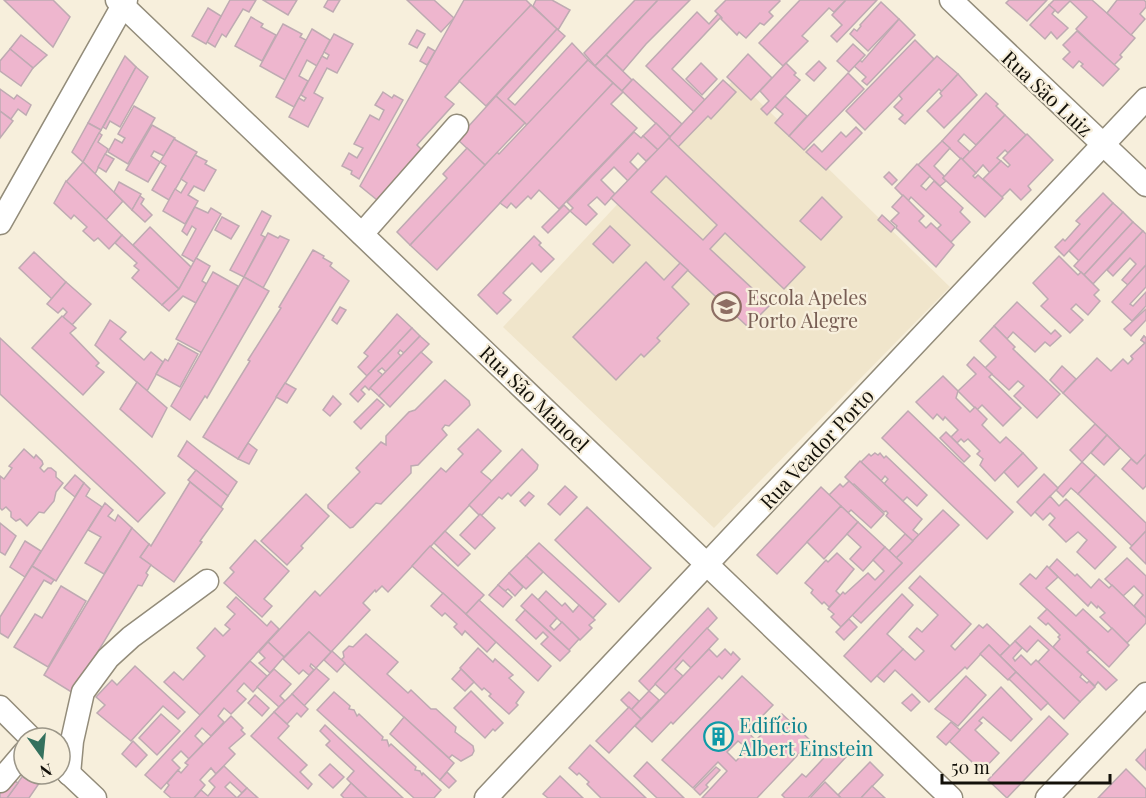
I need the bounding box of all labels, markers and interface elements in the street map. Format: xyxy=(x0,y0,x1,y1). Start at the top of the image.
street label: Rua São Luiz xyxy=(997,44,1099,142)
place label: Escola Apeles Porto Alegre xyxy=(747,283,867,333)
school or university icon: Escola Apeles Porto Alegre xyxy=(710,291,742,323)
street label: Rua São Manoel xyxy=(475,339,596,457)
street label: Rua Veador Porto xyxy=(753,382,879,514)
place label: Edifício Albert Einstein xyxy=(738,711,873,761)
building icon: Edifício Albert Einstein xyxy=(702,720,734,752)
north arrow xyxy=(12,726,72,786)
scale bar xyxy=(942,747,1110,785)
text: 50 m xyxy=(951,755,990,779)
text: N xyxy=(37,759,54,783)

